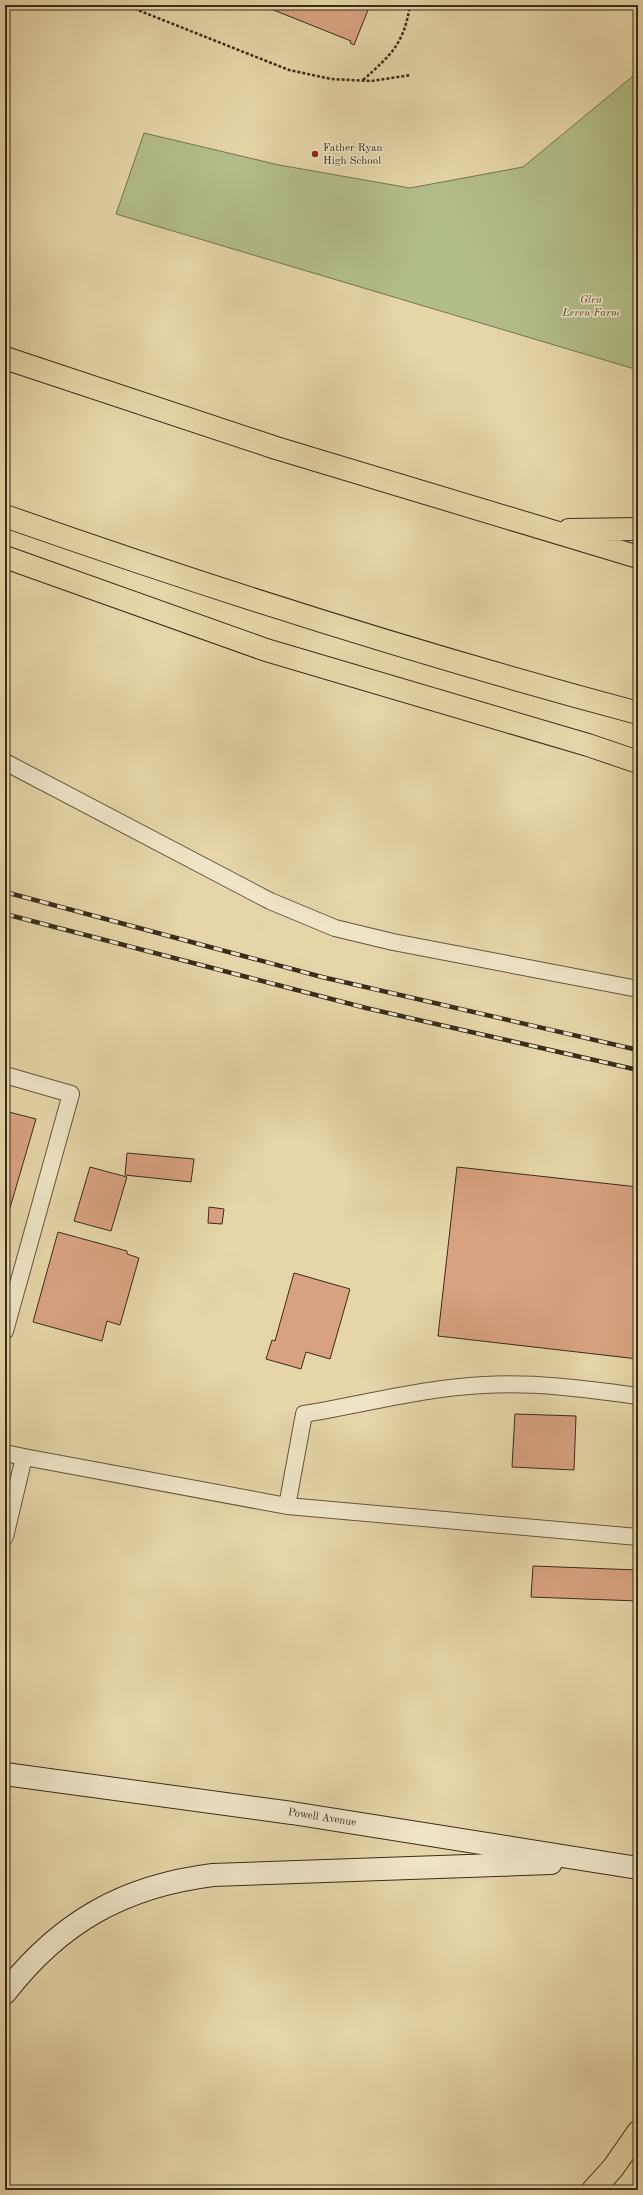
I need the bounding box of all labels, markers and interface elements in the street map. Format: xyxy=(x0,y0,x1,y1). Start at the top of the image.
place label: Father Ryan High School xyxy=(323,143,382,167)
marker: Father Ryan High School xyxy=(310,149,320,159)
park label: Glen Leven Farm xyxy=(561,295,620,319)
street label: Powell Avenue xyxy=(287,1807,357,1829)

